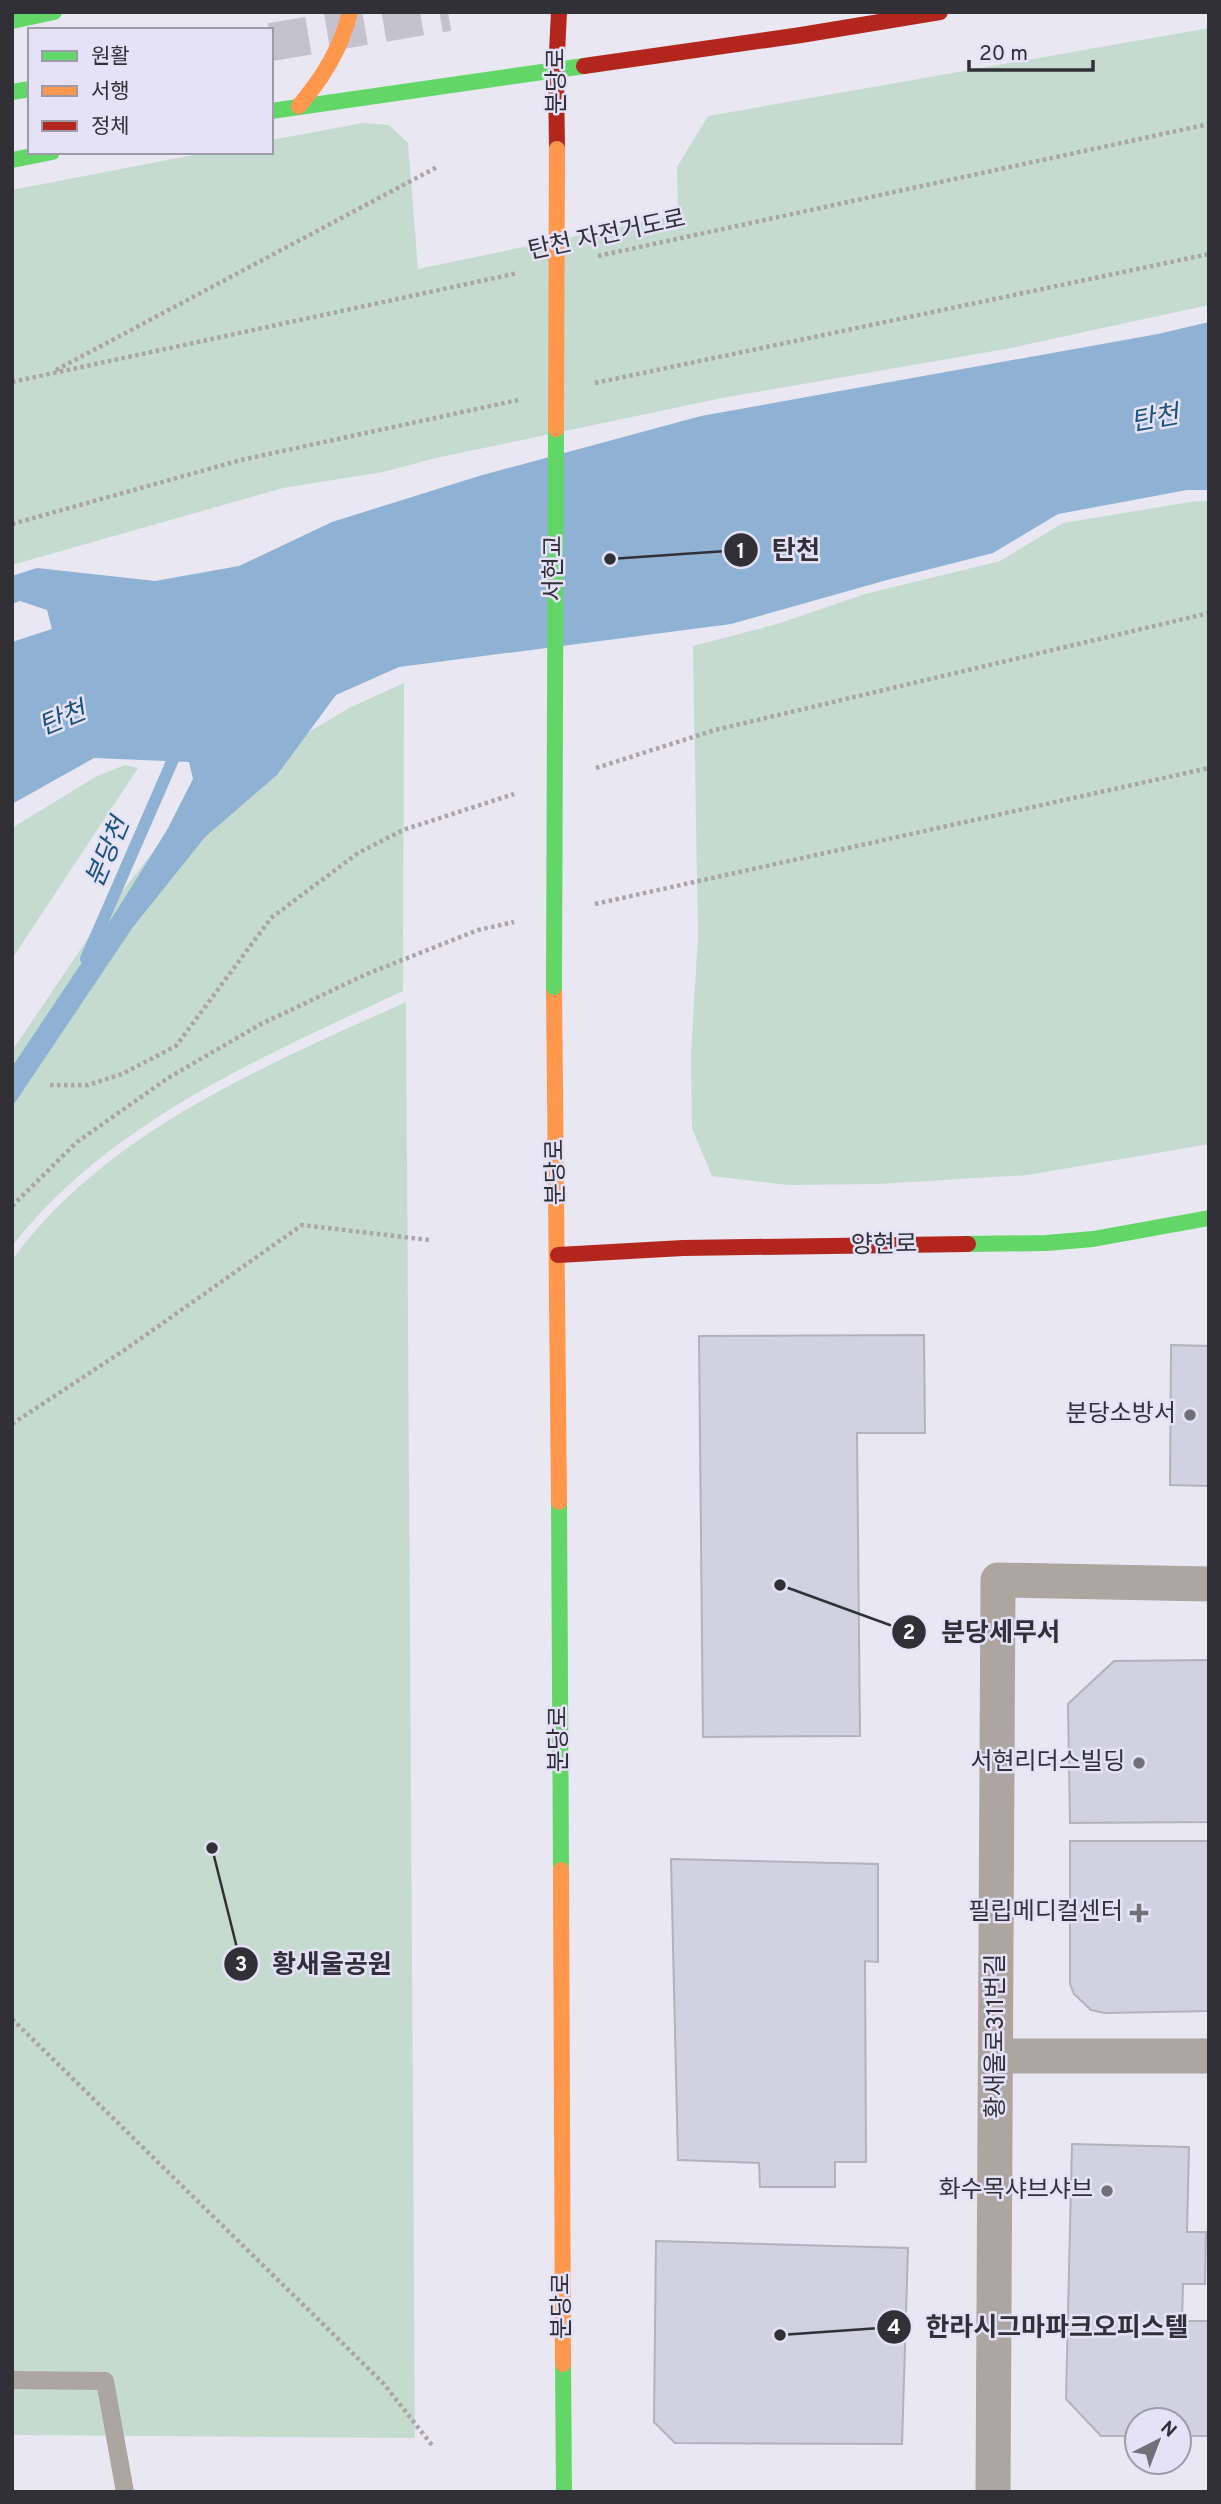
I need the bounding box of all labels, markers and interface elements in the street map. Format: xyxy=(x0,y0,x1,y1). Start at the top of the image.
legend xyxy=(28,28,273,154)
scale bar xyxy=(969,28,1093,72)
text: 20 m xyxy=(979,41,1028,68)
text: 원활 xyxy=(91,44,130,71)
street label: 분당로 xyxy=(543,48,573,114)
text: 서행 xyxy=(91,79,130,106)
text: 정체 xyxy=(91,114,130,141)
street label: 탄천 자전거도로 xyxy=(526,205,688,267)
water label: 탄천 xyxy=(1129,399,1184,440)
callout: 탄천 xyxy=(723,527,834,574)
street label: 서현교 xyxy=(540,535,570,601)
text: 탄천 xyxy=(772,536,820,569)
text: 1 xyxy=(737,539,745,566)
water label: 탄천 xyxy=(35,695,94,744)
water label: 분당천 xyxy=(80,811,139,892)
street label: 분당로 xyxy=(541,1139,573,1205)
street label: 양현로 xyxy=(851,1230,917,1262)
place label: 분당소방서 xyxy=(1066,1400,1176,1430)
marker: 분당소방서 xyxy=(1182,1407,1198,1423)
callout: 분당세무서 xyxy=(892,1608,1074,1655)
text: 분당세무서 xyxy=(941,1618,1061,1651)
text: 2 xyxy=(903,1620,915,1647)
street label: 분당로 xyxy=(545,1706,575,1772)
place label: 서현리더스빌딩 xyxy=(970,1748,1125,1778)
marker: 서현리더스빌딩 xyxy=(1131,1755,1147,1771)
place label: 필립메디컬센터 xyxy=(968,1898,1123,1928)
marker: 필립메디컬센터 xyxy=(1129,1903,1149,1923)
callout: 황새울공원 xyxy=(223,1941,406,1988)
text: 황새울공원 xyxy=(272,1950,392,1983)
text: 3 xyxy=(235,1952,247,1979)
street label: 황새울로311번길 xyxy=(982,1954,1012,2118)
place label: 화수목샤브샤브 xyxy=(938,2176,1093,2206)
marker: 화수목샤브샤브 xyxy=(1099,2183,1115,2199)
street label: 분당로 xyxy=(548,2273,578,2339)
callout: 한라시그마파크오피스텔 xyxy=(877,2304,1203,2351)
text: 한라시그마파크오피스텔 xyxy=(925,2313,1189,2346)
text: 4 xyxy=(887,2315,901,2342)
north arrow xyxy=(1123,2406,1193,2476)
text: N xyxy=(1155,2416,1181,2443)

